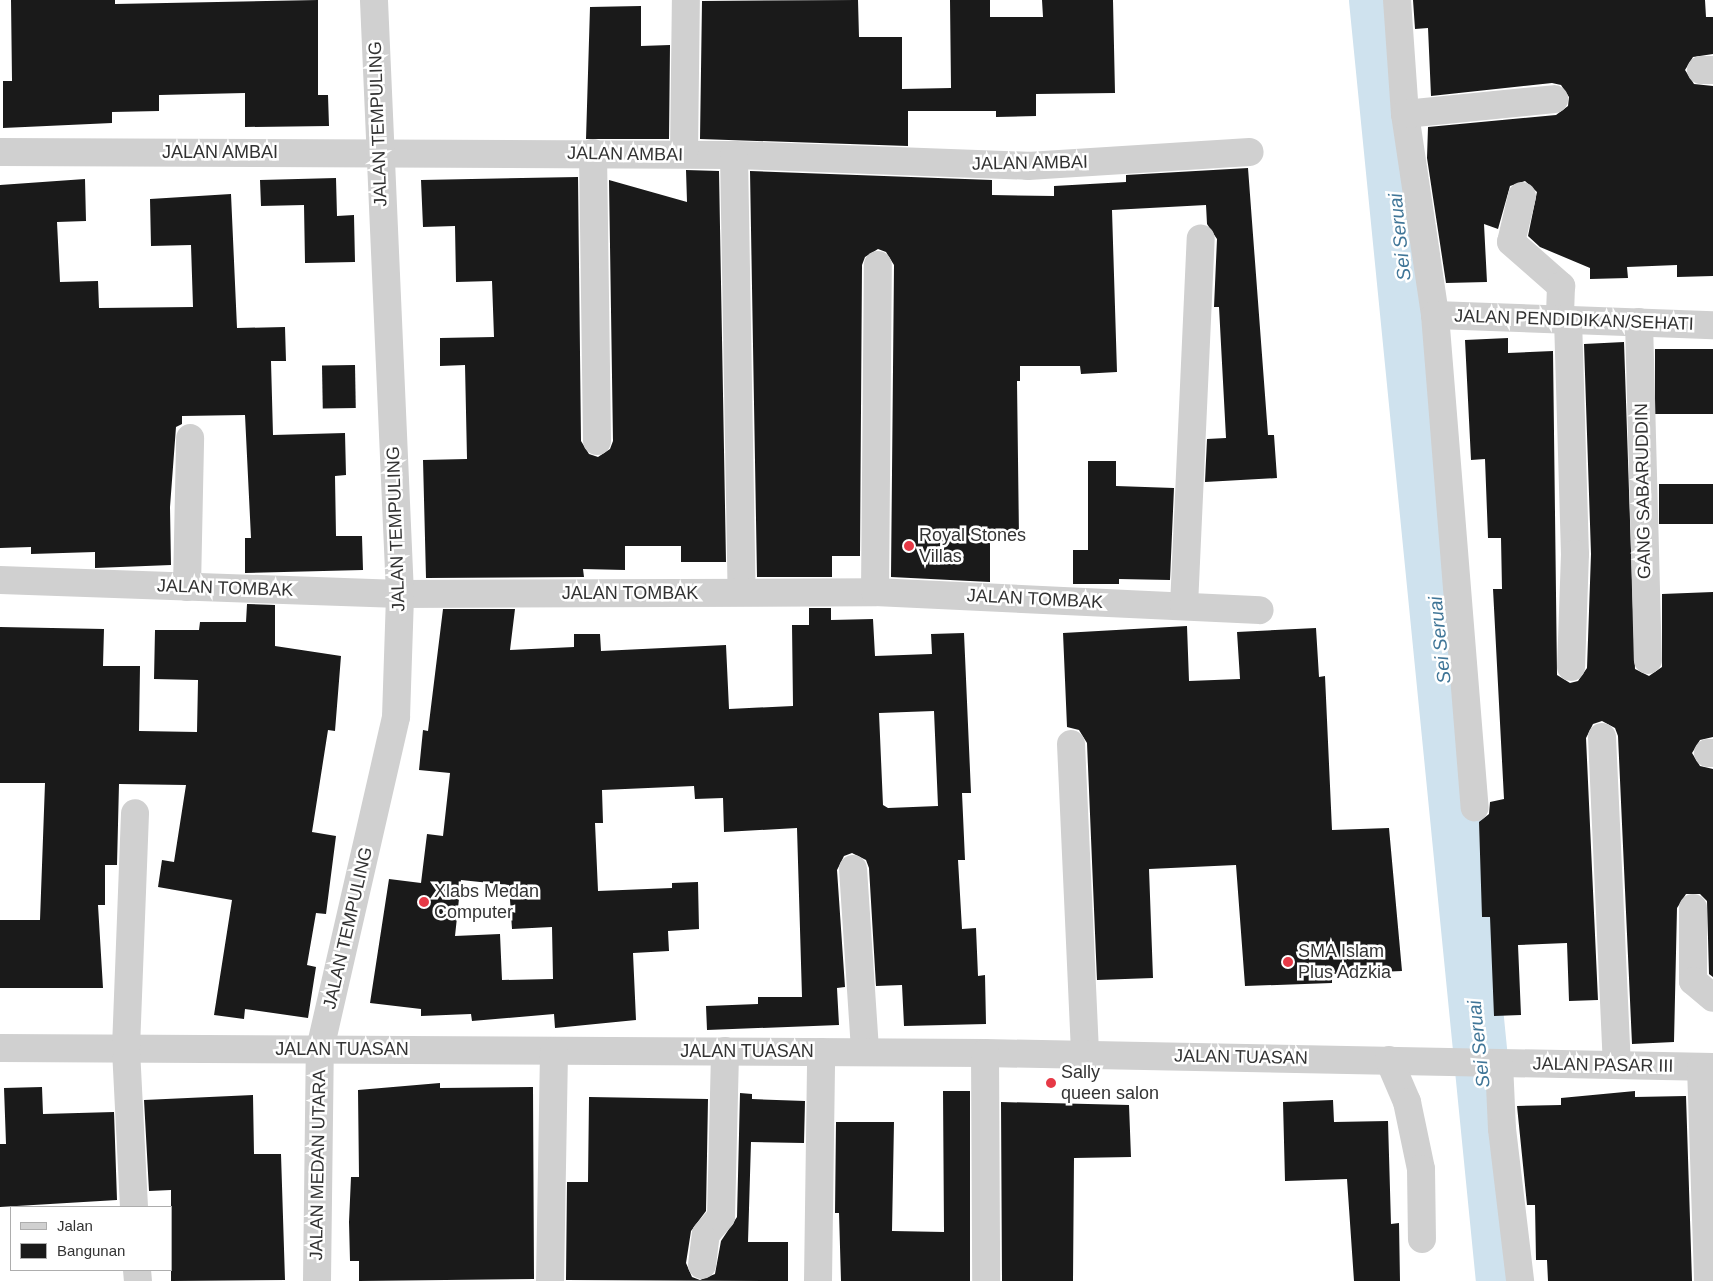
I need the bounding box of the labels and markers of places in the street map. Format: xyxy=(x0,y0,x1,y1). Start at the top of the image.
place label: Royal Stones Villas xyxy=(919,525,1026,568)
marker: Royal Stones Villas xyxy=(903,540,915,552)
place label: Xlabs Medan Computer xyxy=(434,881,539,924)
marker: Xlabs Medan Computer xyxy=(418,896,430,908)
place label: SMA Islam Plus Adzkia xyxy=(1298,941,1392,984)
marker: SMA Islam Plus Adzkia xyxy=(1282,956,1294,968)
place label: Sally queen salon xyxy=(1061,1062,1159,1104)
marker: Sally queen salon xyxy=(1045,1077,1057,1089)

